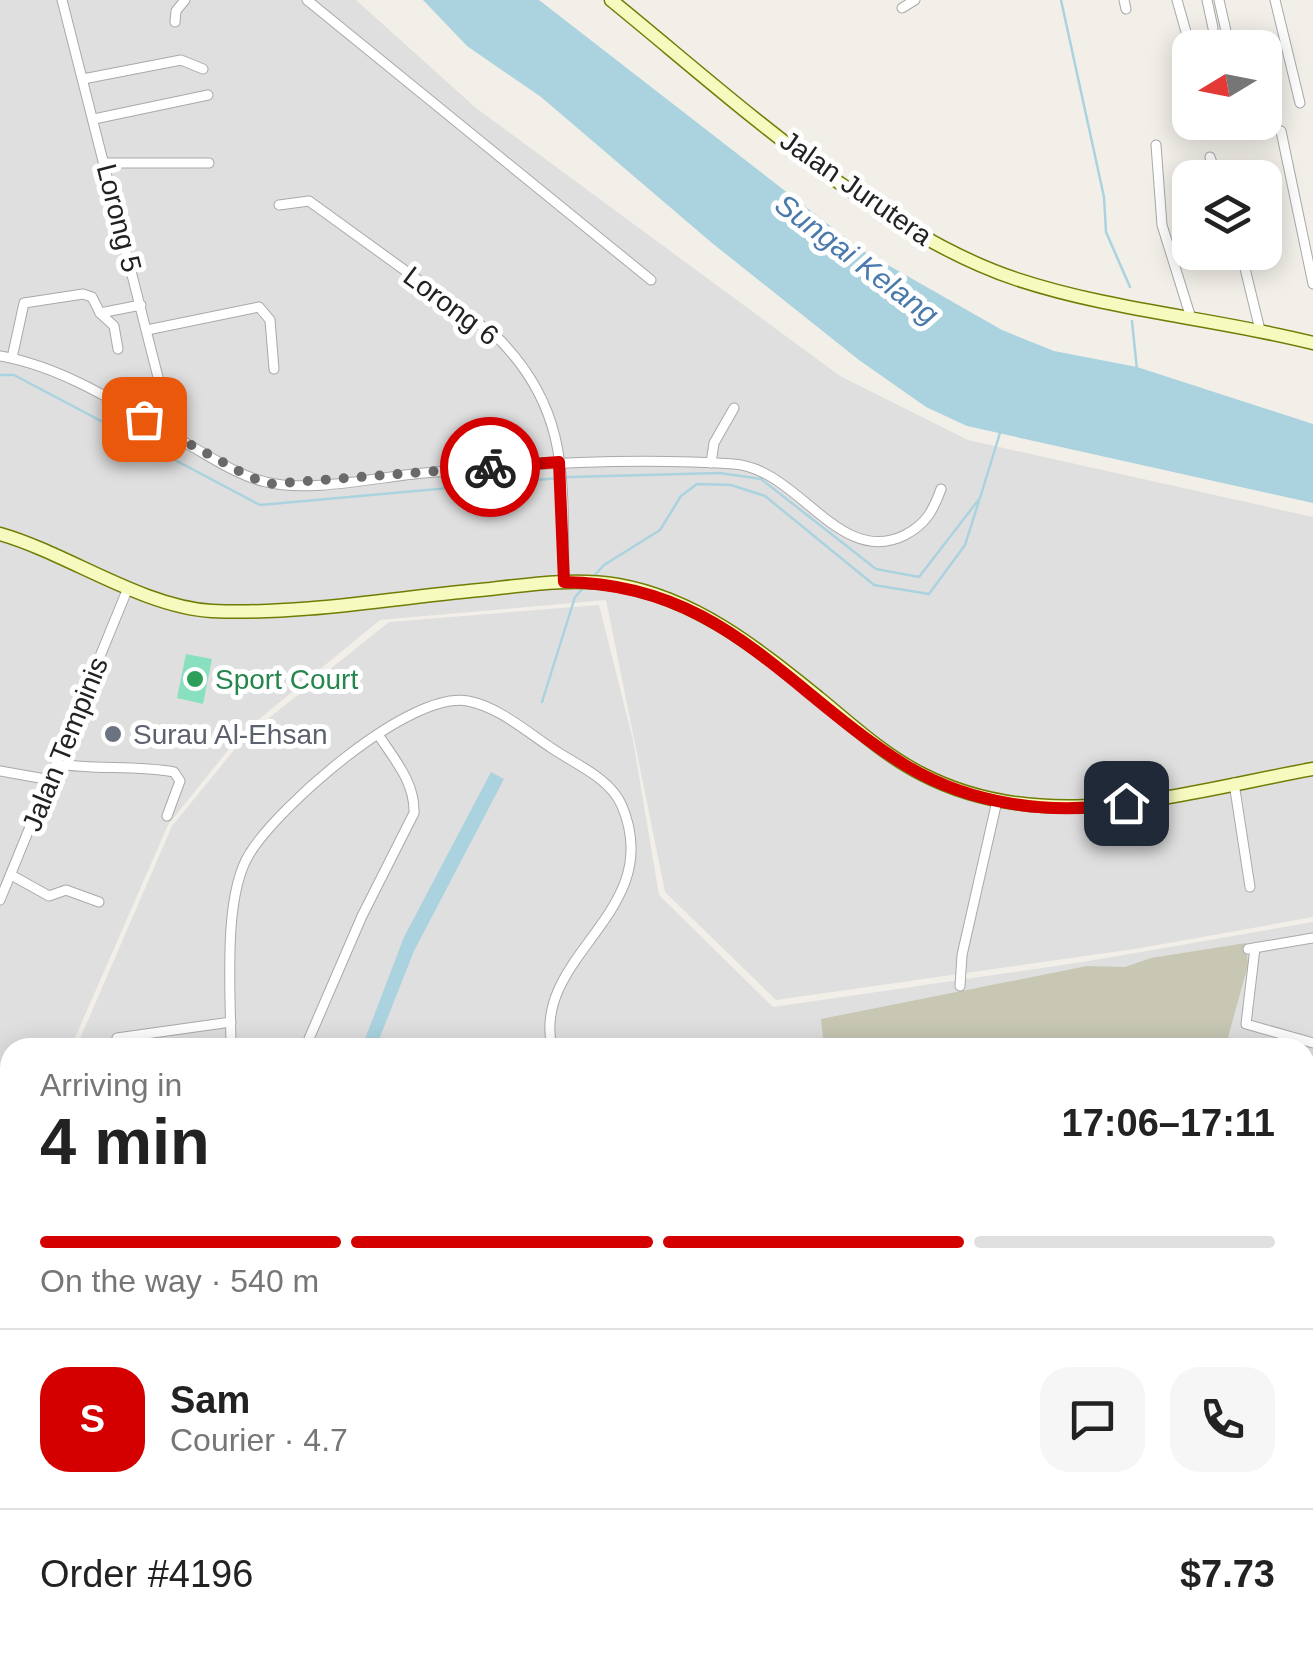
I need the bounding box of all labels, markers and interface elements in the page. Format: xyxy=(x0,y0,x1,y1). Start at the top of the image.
north arrow xyxy=(1172,30,1282,140)
map controls xyxy=(1172,30,1282,270)
street label: Jalan Jurutera xyxy=(774,124,938,252)
button: layers xyxy=(1172,160,1282,270)
street label: Lorong 5 xyxy=(91,161,147,275)
water label: Sungai Kelang xyxy=(769,187,945,331)
street label: Lorong 6 xyxy=(398,260,504,352)
pin xyxy=(102,377,187,462)
icon: bag xyxy=(117,392,172,447)
courier xyxy=(440,417,540,517)
icon: bike xyxy=(463,440,518,495)
street label: Jalan Tempinis xyxy=(16,653,114,835)
place label: Sport Court xyxy=(215,664,358,695)
marker: Sport Court xyxy=(184,668,206,690)
place label: Surau Al-Ehsan xyxy=(133,719,328,750)
marker: Surau Al-Ehsan xyxy=(102,723,124,745)
pin xyxy=(1084,761,1169,846)
icon: home xyxy=(1099,776,1154,831)
text: Arriving in xyxy=(40,1067,182,1103)
text: 17:06–17:11 xyxy=(1062,1102,1275,1144)
text: 4 min xyxy=(40,1105,210,1178)
text: On the way · 540 m xyxy=(40,1263,319,1299)
button: chat xyxy=(1040,1367,1145,1472)
button: phone xyxy=(1170,1367,1275,1472)
text: Sam xyxy=(170,1379,250,1421)
text: S xyxy=(80,1398,105,1440)
text: Courier · 4.7 xyxy=(170,1422,348,1458)
text: Order #4196 xyxy=(40,1553,253,1595)
text: $7.73 xyxy=(1180,1553,1275,1595)

